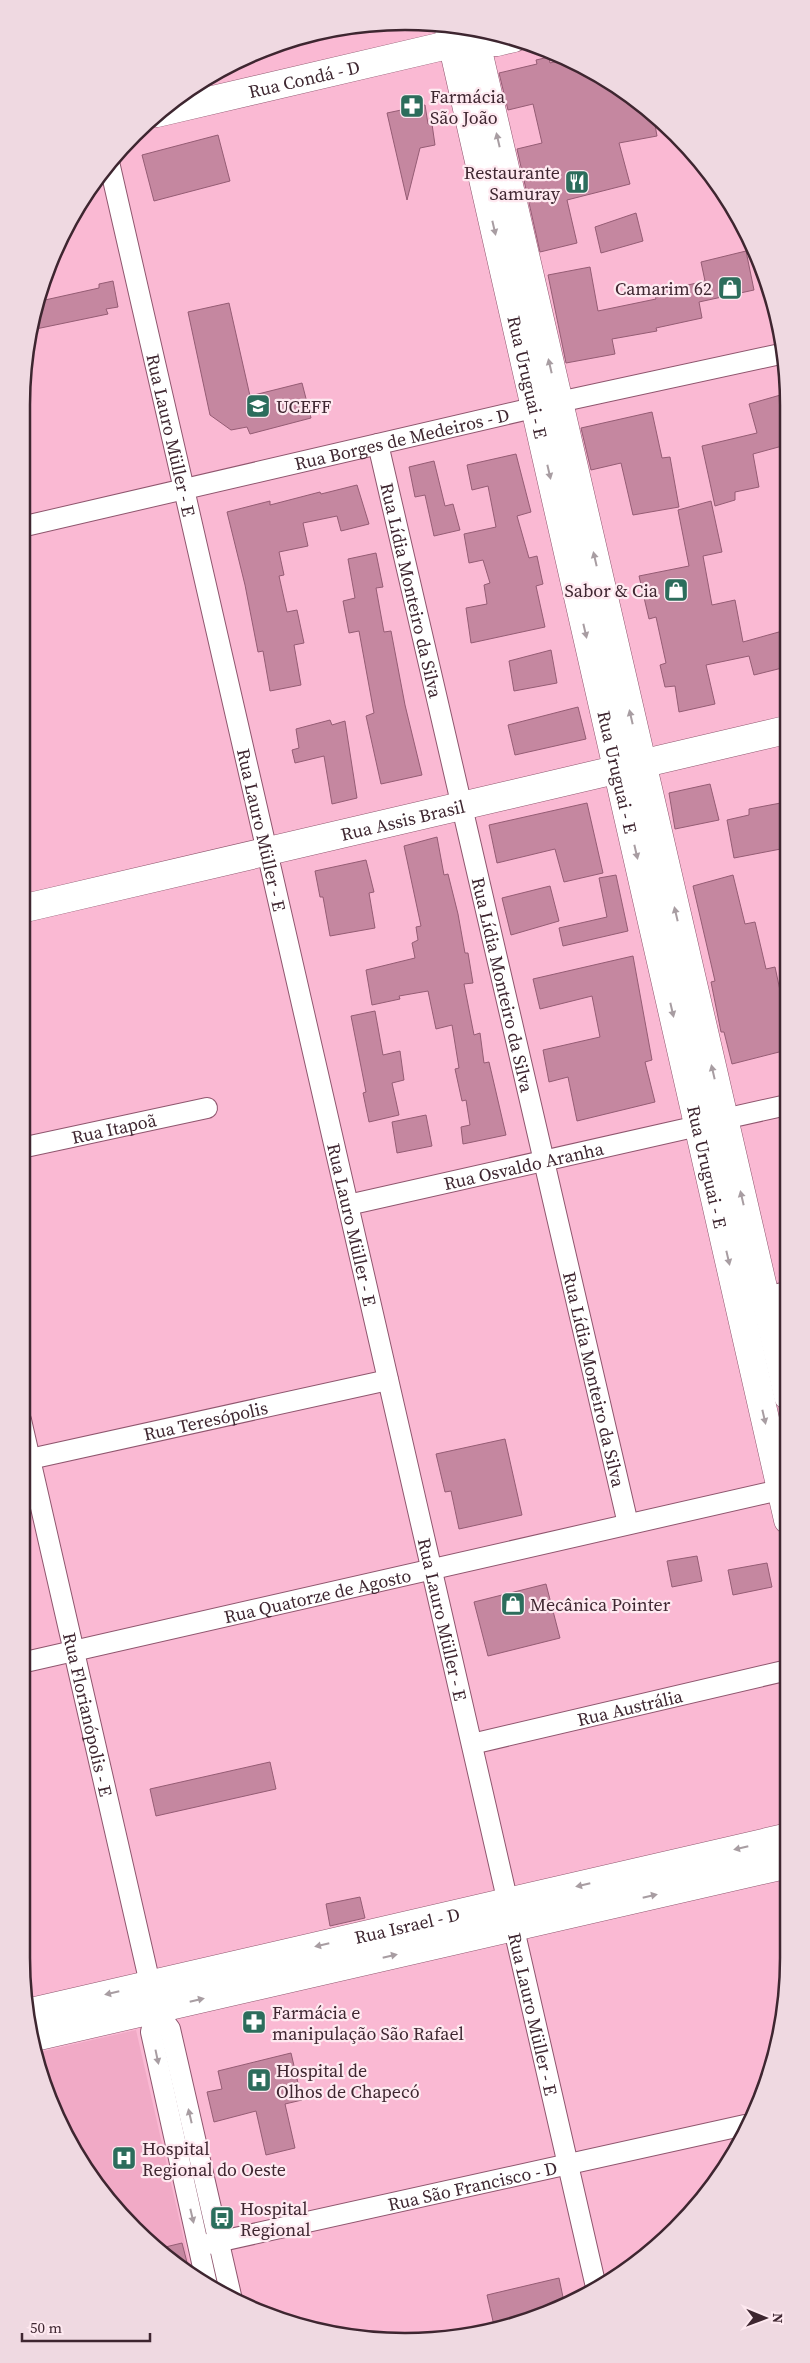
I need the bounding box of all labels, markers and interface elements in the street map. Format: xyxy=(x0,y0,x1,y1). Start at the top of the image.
street label: Rua Condá - D xyxy=(246,54,362,104)
place label: Farmácia São João xyxy=(430,84,506,130)
pharmacy icon: Farmácia São João xyxy=(399,93,425,119)
one-way arrow xyxy=(494,132,502,147)
place label: Restaurante Samuray xyxy=(464,160,561,206)
restaurant icon: Restaurante Samuray xyxy=(564,169,590,195)
one-way arrow xyxy=(490,221,498,236)
shop icon: Camarim 62 xyxy=(717,275,743,301)
place label: Camarim 62 xyxy=(615,276,712,301)
street label: Rua Uruguai - E xyxy=(502,313,554,441)
street label: Rua Lauro Müller - E xyxy=(141,351,202,519)
one-way arrow xyxy=(546,359,554,374)
school or university icon: UCEFF xyxy=(245,393,271,419)
place label: UCEFF xyxy=(276,394,331,419)
street label: Rua Borges de Medeiros - D xyxy=(292,401,512,476)
one-way arrow xyxy=(546,465,554,481)
street label: Rua Lídia Monteiro da Silva xyxy=(375,480,449,701)
one-way arrow xyxy=(591,551,599,566)
shop icon: Sabor & Cia xyxy=(663,577,689,603)
place label: Sabor & Cia xyxy=(565,578,659,603)
one-way arrow xyxy=(582,623,590,639)
street label: Rua Uruguai - E xyxy=(592,708,644,836)
one-way arrow xyxy=(627,710,635,725)
street label: Rua Lauro Müller - E xyxy=(231,746,293,914)
street label: Rua Assis Brasil xyxy=(338,793,467,846)
one-way arrow xyxy=(632,844,640,859)
street label: Rua Lídia Monteiro da Silva xyxy=(466,875,540,1096)
one-way arrow xyxy=(672,906,680,921)
one-way arrow xyxy=(668,1003,676,1018)
one-way arrow xyxy=(709,1064,717,1079)
street label: Rua Uruguai - E xyxy=(682,1103,734,1231)
street label: Rua Itapoã xyxy=(69,1107,159,1149)
street label: Rua Osvaldo Aranha xyxy=(441,1135,607,1196)
street label: Rua Lauro Müller - E xyxy=(322,1141,383,1308)
one-way arrow xyxy=(738,1191,746,1206)
one-way arrow xyxy=(724,1251,732,1266)
street label: Rua Lídia Monteiro da Silva xyxy=(557,1269,632,1490)
street label: Rua Teresópolis xyxy=(141,1394,270,1446)
one-way arrow xyxy=(760,1409,768,1424)
street label: Rua Lauro Müller - E xyxy=(412,1535,474,1703)
street label: Rua Quatorze de Agosto xyxy=(222,1562,413,1629)
shop icon: Mecânica Pointer xyxy=(500,1591,526,1617)
place label: Mecânica Pointer xyxy=(530,1592,671,1617)
street label: Rua Florianópolis - E xyxy=(57,1630,119,1799)
street label: Rua Austrália xyxy=(574,1682,686,1732)
one-way arrow xyxy=(733,1844,749,1852)
one-way arrow xyxy=(575,1881,590,1889)
one-way arrow xyxy=(643,1892,658,1900)
street label: Rua Israel - D xyxy=(352,1901,462,1949)
street label: Rua Lauro Müller - E xyxy=(503,1930,564,2098)
one-way arrow xyxy=(314,1941,329,1949)
one-way arrow xyxy=(382,1952,397,1960)
one-way arrow xyxy=(105,1989,120,1997)
one-way arrow xyxy=(190,1996,205,2004)
place label: Farmácia e manipulação São Rafael xyxy=(272,2000,464,2046)
pharmacy icon: Farmácia e manipulação São Rafael xyxy=(241,2009,267,2035)
one-way arrow xyxy=(153,2050,161,2065)
place label: Hospital de Olhos de Chapecó xyxy=(276,2058,420,2104)
hospital icon: Hospital de Olhos de Chapecó xyxy=(246,2067,272,2093)
one-way arrow xyxy=(186,2108,194,2124)
place label: Hospital Regional do Oeste xyxy=(142,2136,286,2182)
hospital icon: Hospital Regional do Oeste xyxy=(111,2145,137,2171)
street label: Rua São Francisco - D xyxy=(385,2155,559,2216)
place label: Hospital Regional xyxy=(240,2196,311,2242)
bus stop icon: Hospital Regional xyxy=(209,2205,235,2231)
one-way arrow xyxy=(188,2208,196,2224)
north arrow xyxy=(740,2293,790,2343)
scale bar xyxy=(22,2310,150,2342)
text: N xyxy=(768,2313,788,2324)
text: 50 m xyxy=(30,2317,62,2338)

